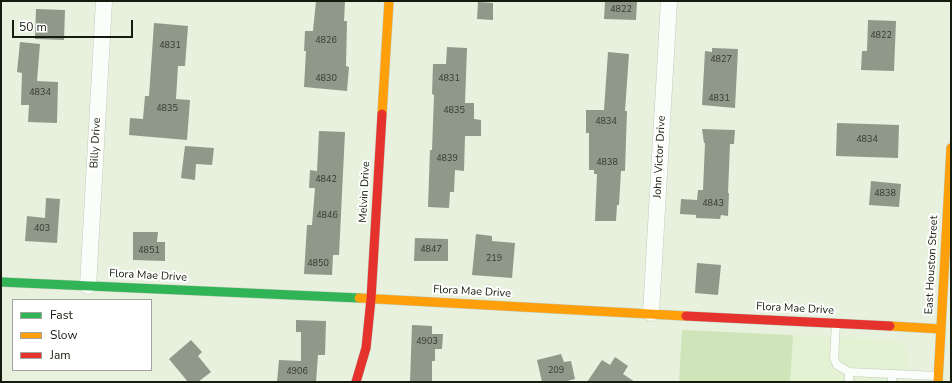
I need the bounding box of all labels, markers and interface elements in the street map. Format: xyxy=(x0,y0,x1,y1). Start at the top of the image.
house number: 4822 xyxy=(610,5,632,15)
scale bar xyxy=(14,12,135,38)
text: 50 m xyxy=(19,19,47,35)
house number: 4822 xyxy=(870,31,892,41)
house number: 4826 xyxy=(315,36,337,46)
house number: 4831 xyxy=(159,41,181,51)
house number: 4827 xyxy=(710,55,732,65)
house number: 4830 xyxy=(315,74,337,84)
house number: 4831 xyxy=(438,74,460,84)
house number: 4834 xyxy=(29,88,51,98)
house number: 4831 xyxy=(708,94,730,104)
house number: 4835 xyxy=(156,104,178,114)
house number: 4835 xyxy=(443,106,465,116)
street label: John Victor Drive xyxy=(651,115,669,199)
street label: Billy Drive xyxy=(88,117,104,169)
house number: 4834 xyxy=(595,117,617,127)
house number: 4834 xyxy=(856,135,878,145)
house number: 4839 xyxy=(436,154,458,164)
house number: 4838 xyxy=(596,158,618,168)
street label: Melvin Drive xyxy=(357,161,373,223)
house number: 4842 xyxy=(315,175,337,185)
house number: 4838 xyxy=(874,189,896,199)
house number: 4843 xyxy=(702,199,724,209)
house number: 4846 xyxy=(316,211,338,221)
street label: East Houston Street xyxy=(923,215,941,315)
house number: 403 xyxy=(34,224,50,234)
house number: 4847 xyxy=(420,245,442,255)
house number: 4851 xyxy=(138,246,160,256)
house number: 219 xyxy=(486,254,502,264)
house number: 4850 xyxy=(307,259,329,269)
street label: Flora Mae Drive xyxy=(109,267,187,285)
street label: Flora Mae Drive xyxy=(433,283,511,301)
legend xyxy=(12,299,152,371)
street label: Flora Mae Drive xyxy=(756,300,834,318)
text: Fast xyxy=(50,307,73,323)
text: Slow xyxy=(50,327,78,343)
house number: 4903 xyxy=(416,337,438,347)
text: Jam xyxy=(50,347,71,363)
house number: 209 xyxy=(548,366,564,376)
house number: 4906 xyxy=(286,367,308,377)

